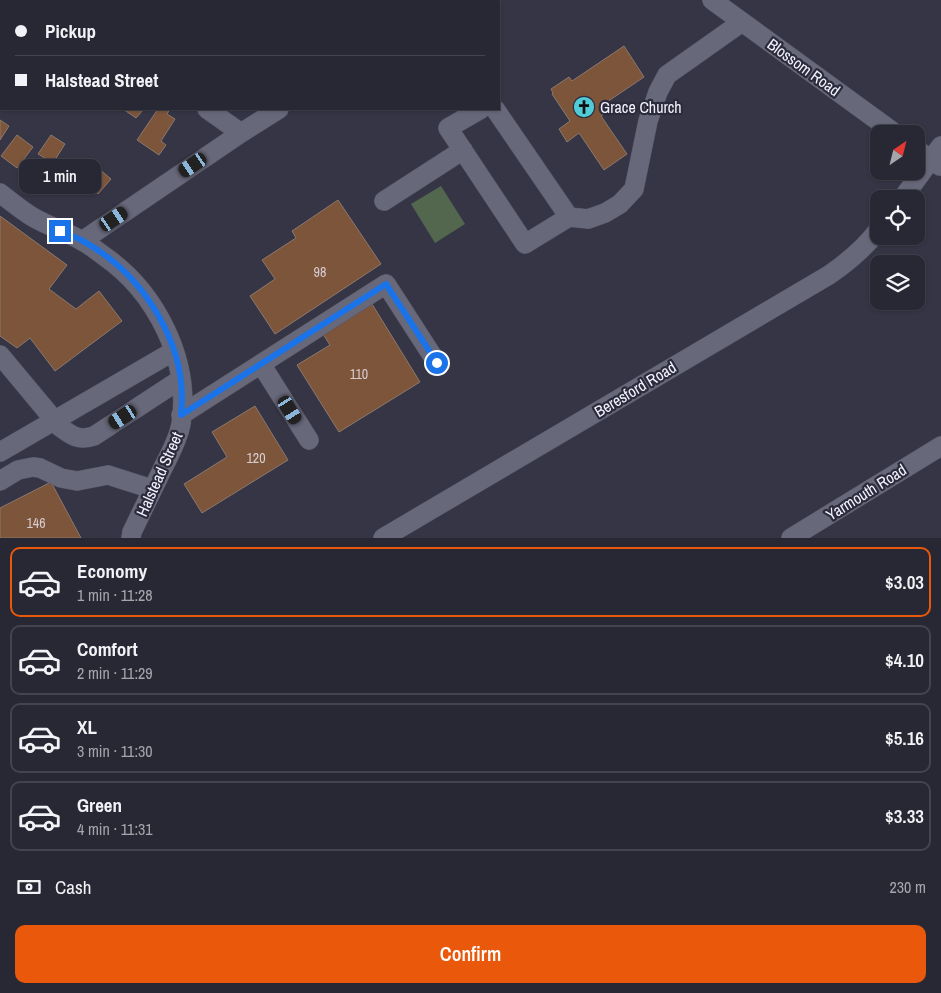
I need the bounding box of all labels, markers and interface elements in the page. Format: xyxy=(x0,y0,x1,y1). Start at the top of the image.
text: Pickup xyxy=(45,18,96,44)
street label: Blossom Road xyxy=(763,33,845,101)
text: Halstead Street xyxy=(45,67,158,93)
church icon: Grace Church xyxy=(572,95,596,119)
place label: Grace Church xyxy=(600,96,682,118)
north arrow xyxy=(870,125,925,180)
map controls xyxy=(870,125,925,310)
car xyxy=(176,150,209,180)
callout: 1 min xyxy=(19,158,101,194)
text: 1 min xyxy=(43,165,77,187)
button: locate xyxy=(870,190,925,245)
car xyxy=(97,204,130,234)
route end xyxy=(49,220,71,242)
button: layers xyxy=(870,255,925,310)
house number: 98 xyxy=(314,263,326,281)
route start xyxy=(426,352,448,374)
street label: Beresford Road xyxy=(590,356,680,422)
house number: 110 xyxy=(350,365,368,383)
car xyxy=(275,393,304,427)
car xyxy=(106,403,139,431)
street label: Halstead Street xyxy=(131,428,188,520)
house number: 120 xyxy=(246,449,266,467)
street label: Yarmouth Road xyxy=(822,459,910,525)
house number: 146 xyxy=(26,514,46,532)
text: Economy xyxy=(77,558,147,584)
icon: car xyxy=(17,560,62,605)
text: $3.03 xyxy=(885,569,924,595)
text: 1 min · 11:28 xyxy=(77,584,153,606)
text: Comfort xyxy=(77,636,138,662)
icon: car xyxy=(17,638,62,683)
text: $4.10 xyxy=(885,647,924,673)
text: 2 min · 11:29 xyxy=(77,662,153,684)
text: XL xyxy=(77,714,97,740)
icon: car xyxy=(17,716,62,761)
text: $5.16 xyxy=(885,725,924,751)
text: 3 min · 11:30 xyxy=(77,740,153,762)
text: Green xyxy=(77,792,122,818)
icon: car xyxy=(17,794,62,839)
text: $3.33 xyxy=(885,803,924,829)
text: 4 min · 11:31 xyxy=(77,818,153,840)
icon: cash xyxy=(15,873,43,901)
text: Cash xyxy=(55,874,91,900)
text: 230 m xyxy=(890,876,926,898)
button: Confirm xyxy=(15,925,926,983)

